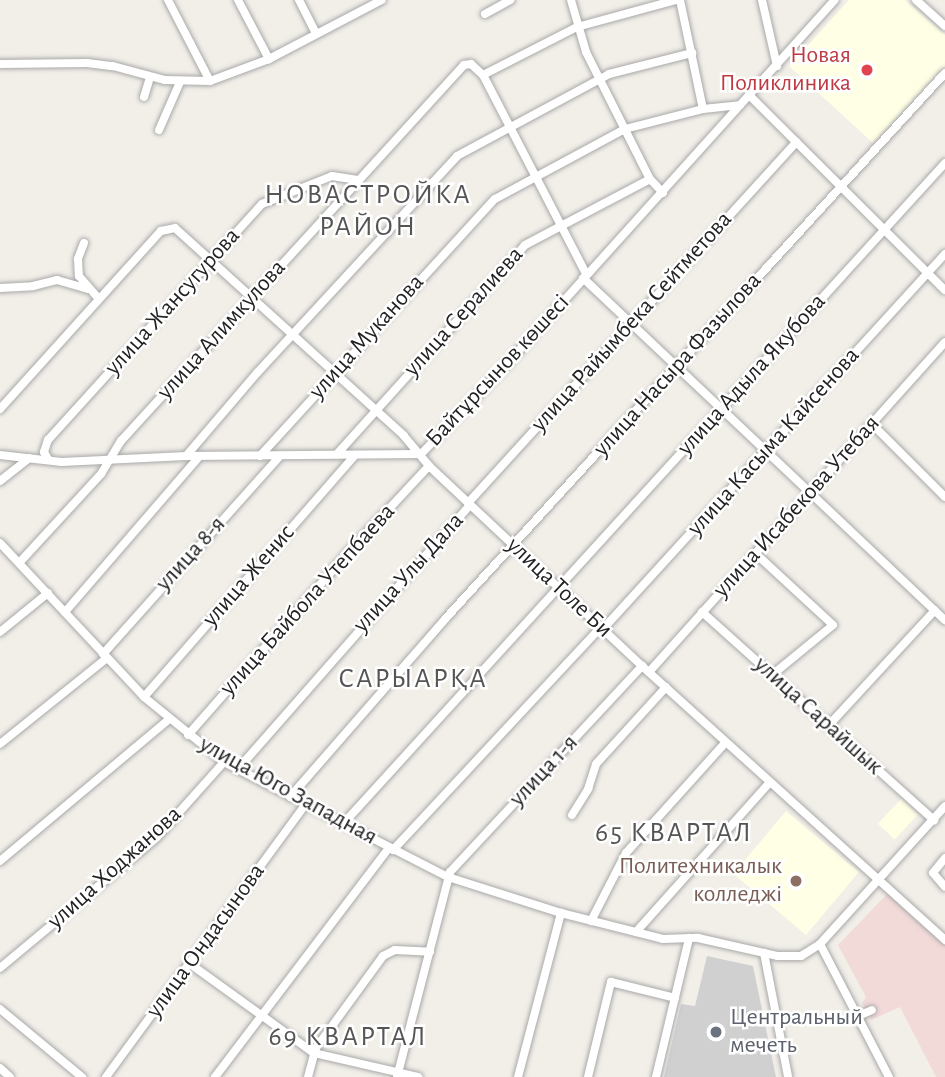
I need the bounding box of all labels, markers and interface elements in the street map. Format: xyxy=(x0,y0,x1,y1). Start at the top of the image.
place label: Новая Поликлиника xyxy=(720,42,851,98)
marker: Новая Поликлиника xyxy=(857,60,877,80)
district label: НОВАСТРОЙКА РАЙОН xyxy=(266,178,470,244)
street label: улица Райымбека Сейтметова xyxy=(525,206,739,438)
street label: улица Жансугурова xyxy=(99,222,247,382)
street label: улица Сералиева xyxy=(398,241,530,383)
street label: улица Алимкулова xyxy=(152,254,292,406)
street label: улица Насыра Фазылова xyxy=(588,267,768,463)
street label: улица Муканова xyxy=(303,269,431,405)
street label: улица Адыла Якубова xyxy=(672,288,832,462)
street label: Байтұрсынов көшесі xyxy=(420,289,576,453)
street label: улица Касыма Кайсенова xyxy=(682,342,866,542)
street label: улица Исабекова Утебая xyxy=(708,410,886,604)
street label: улица Байбола Утепбаева xyxy=(214,498,402,702)
street label: улица Улы Дала xyxy=(348,507,470,639)
street label: улица 8-я xyxy=(150,511,232,597)
street label: улица Женис xyxy=(197,519,301,633)
street label: улица Толе Би xyxy=(500,532,618,644)
street label: улица Сарайшык xyxy=(748,651,888,781)
district label: САРЫАРҚА xyxy=(339,662,487,696)
street label: улица 1-я xyxy=(504,729,584,813)
street label: улица Юго Западная xyxy=(194,730,382,852)
street label: улица Ходжанова xyxy=(42,800,188,936)
district label: 65 КВАРТАЛ xyxy=(596,816,752,850)
place label: Политехникалык колледжі xyxy=(619,853,782,909)
street label: улица Ондасынова xyxy=(140,858,272,1024)
marker: Политехникалык колледжі xyxy=(788,873,804,889)
place label: Центральный мечеть xyxy=(730,1004,863,1060)
district label: 69 КВАРТАЛ xyxy=(270,1020,426,1054)
marker: Центральный мечеть xyxy=(708,1024,724,1040)

